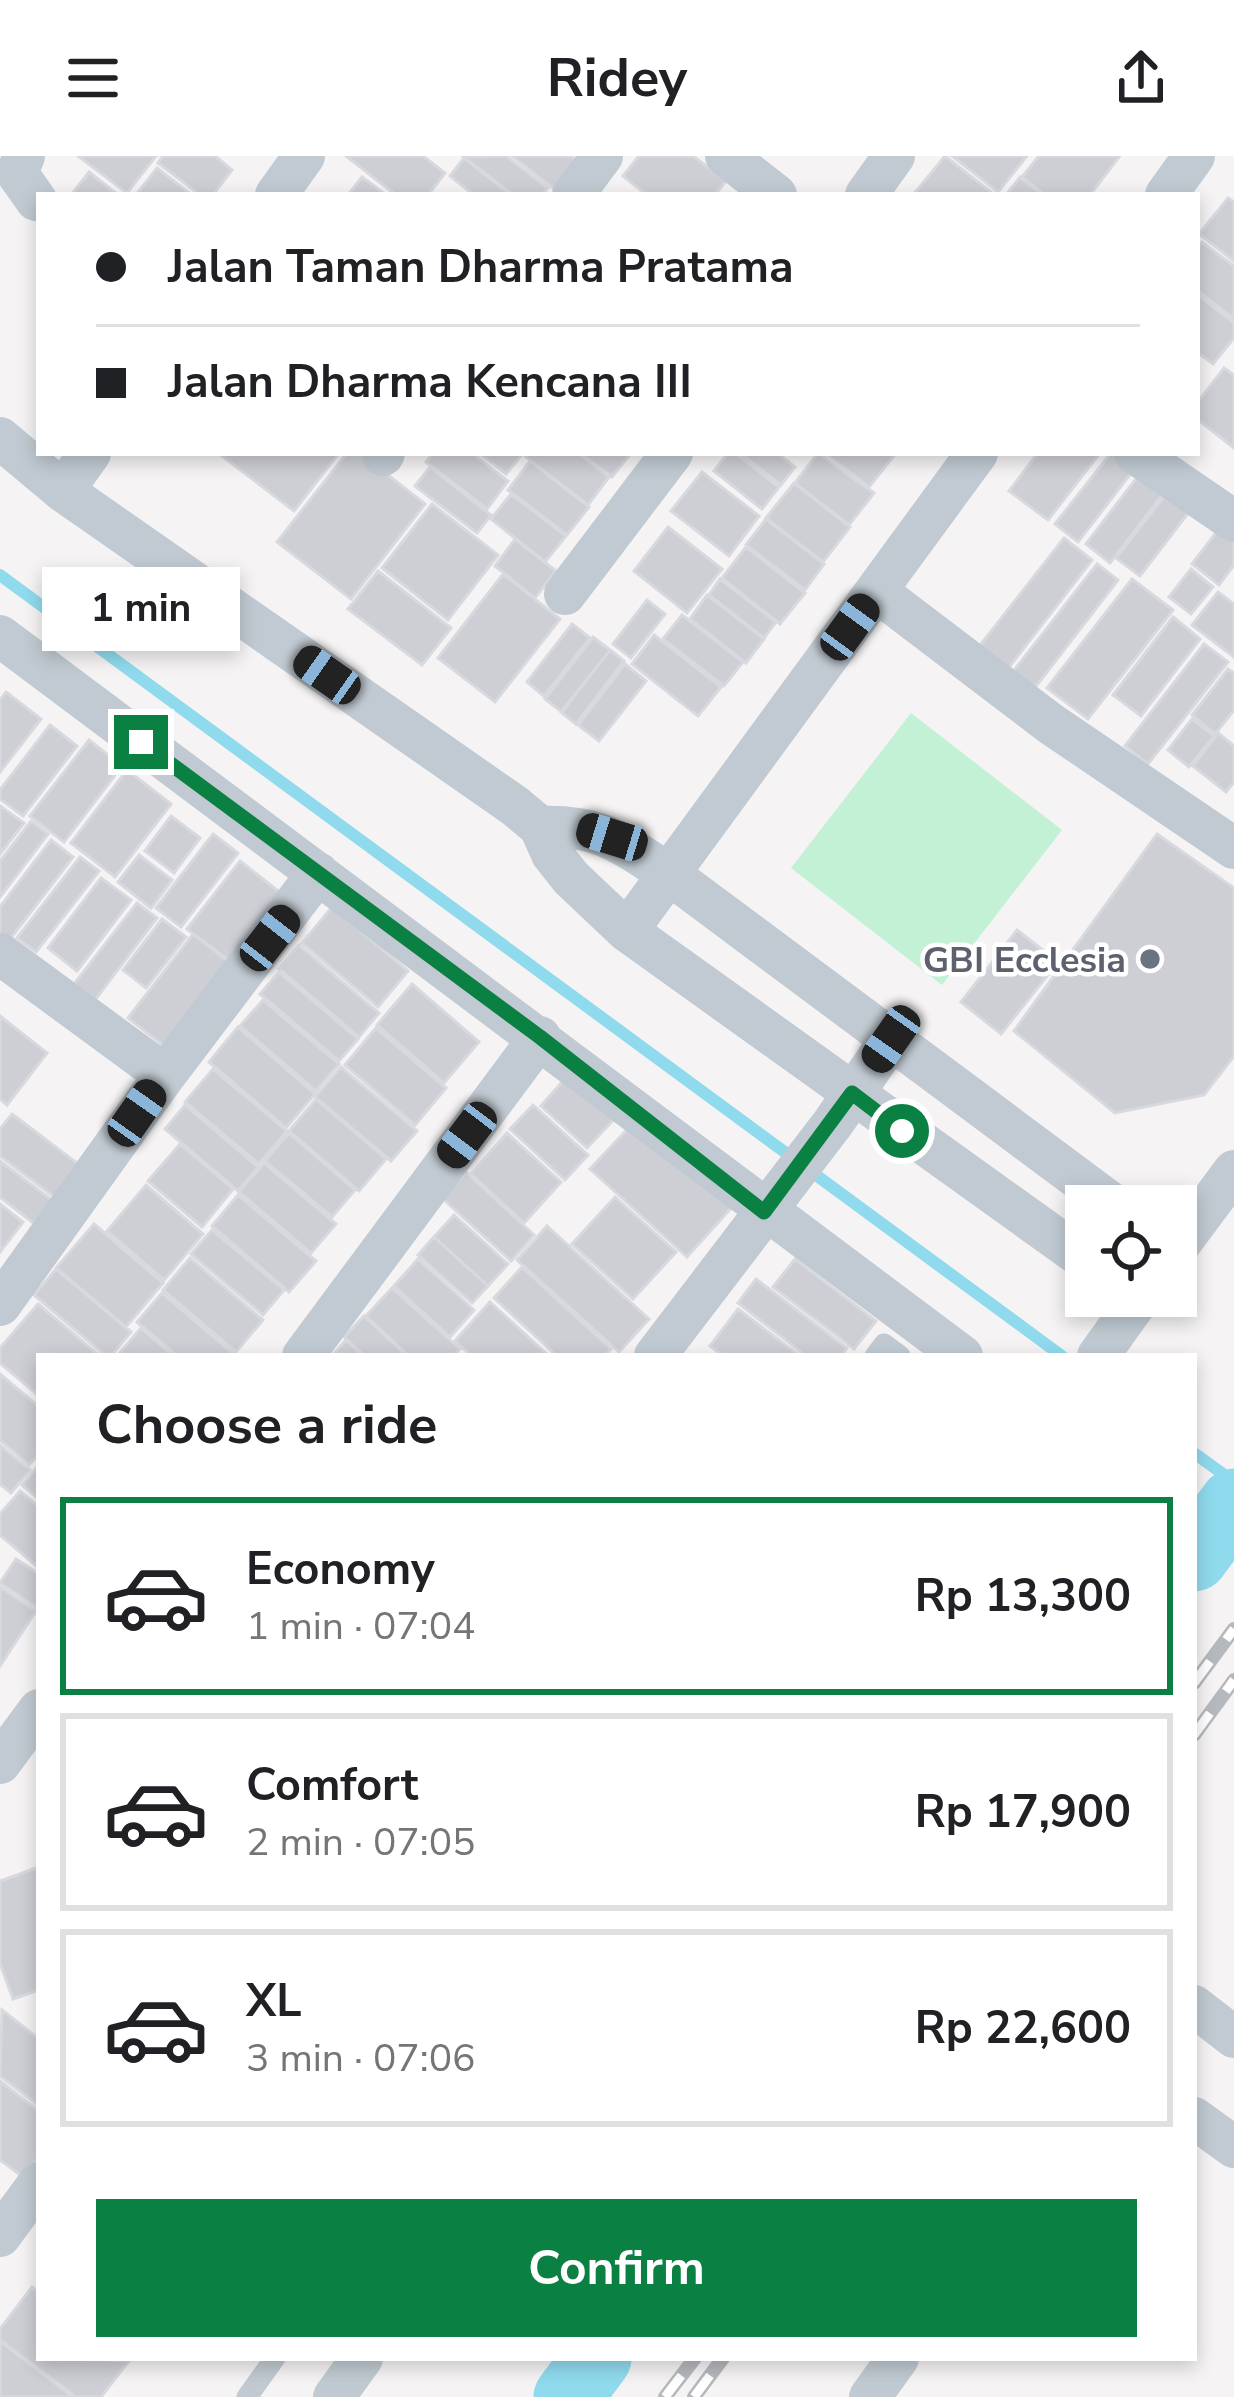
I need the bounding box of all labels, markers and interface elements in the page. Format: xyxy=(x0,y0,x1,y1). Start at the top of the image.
text: Ridey xyxy=(547,41,687,115)
icon: menu xyxy=(60,45,126,111)
icon: share xyxy=(1108,45,1174,111)
text: Jalan Taman Dharma Pratama xyxy=(168,237,794,298)
text: Jalan Dharma Kencana III xyxy=(168,352,692,413)
callout: 1 min xyxy=(42,568,240,652)
text: 1 min xyxy=(91,582,191,635)
car xyxy=(814,587,886,667)
car xyxy=(287,640,367,710)
route end xyxy=(114,715,168,769)
car xyxy=(572,809,652,865)
car xyxy=(234,899,306,977)
place label: GBI Ecclesia xyxy=(923,936,1126,985)
marker: GBI Ecclesia xyxy=(1137,946,1163,972)
car xyxy=(856,999,926,1079)
car xyxy=(102,1073,172,1153)
car xyxy=(431,1095,503,1175)
route start xyxy=(875,1104,929,1158)
map controls xyxy=(1065,1185,1197,1317)
button: locate xyxy=(1065,1185,1197,1317)
text: Choose a ride xyxy=(96,1388,437,1462)
text: Economy xyxy=(246,1539,435,1600)
icon: car xyxy=(102,1542,210,1650)
text: Rp 13,300 xyxy=(915,1566,1131,1627)
text: 1 min · 07:04 xyxy=(246,1600,475,1653)
text: Comfort xyxy=(246,1755,418,1816)
icon: car xyxy=(102,1758,210,1866)
text: Rp 17,900 xyxy=(915,1782,1131,1843)
text: 2 min · 07:05 xyxy=(246,1816,475,1869)
text: XL xyxy=(246,1971,302,2032)
icon: car xyxy=(102,1974,210,2082)
text: Rp 22,600 xyxy=(915,1998,1131,2059)
text: 3 min · 07:06 xyxy=(246,2032,475,2085)
button: Confirm xyxy=(96,2199,1137,2337)

